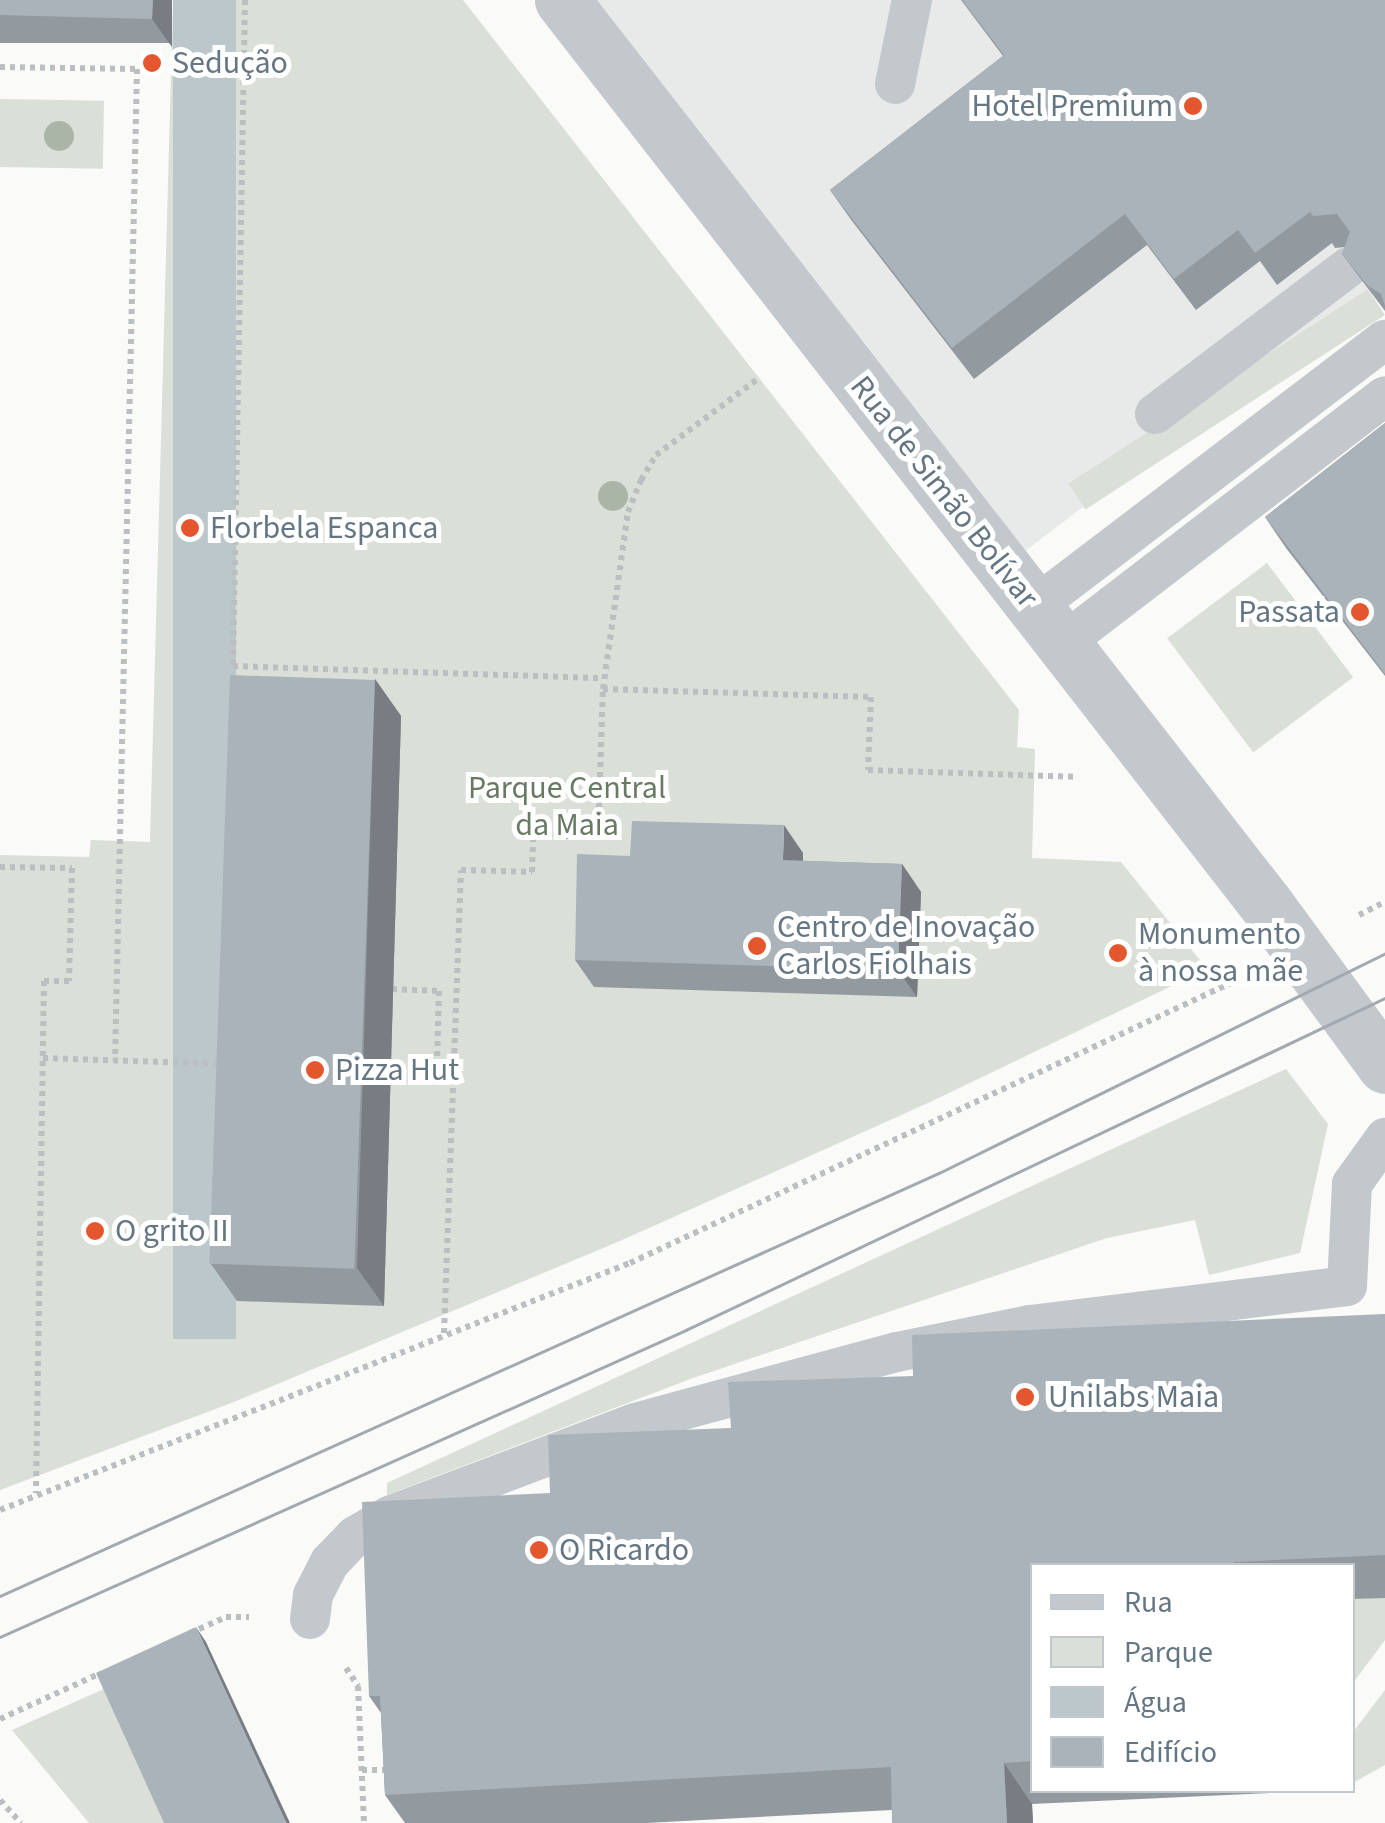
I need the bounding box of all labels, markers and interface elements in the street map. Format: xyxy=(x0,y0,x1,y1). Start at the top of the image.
place label: Sedução xyxy=(172,44,288,82)
marker: Sedução xyxy=(141,52,163,74)
place label: Hotel Premium xyxy=(971,87,1173,125)
marker: Hotel Premium xyxy=(1182,95,1204,117)
street label: Rua de Simão Bolívar xyxy=(842,369,1046,615)
place label: Florbela Espanca xyxy=(210,509,438,547)
marker: Florbela Espanca xyxy=(179,517,201,539)
place label: Passata xyxy=(1238,593,1340,631)
marker: Passata xyxy=(1349,601,1371,623)
park label: Parque Central da Maia xyxy=(468,770,666,845)
place label: Centro de Inovação Carlos Fiolhais xyxy=(777,909,1035,984)
place label: Monumento à nossa mãe xyxy=(1138,916,1303,991)
marker: Centro de Inovação Carlos Fiolhais xyxy=(746,935,768,957)
marker: Monumento à nossa mãe xyxy=(1107,942,1129,964)
place label: Pizza Hut xyxy=(335,1051,459,1089)
marker: Pizza Hut xyxy=(304,1059,326,1081)
place label: O grito II xyxy=(115,1212,229,1250)
marker: O grito II xyxy=(84,1220,106,1242)
place label: Unilabs Maia xyxy=(1048,1378,1219,1416)
marker: Unilabs Maia xyxy=(1012,1384,1038,1410)
place label: O Ricardo xyxy=(559,1531,689,1569)
marker: O Ricardo xyxy=(528,1539,550,1561)
legend xyxy=(1030,1563,1355,1793)
text: Rua xyxy=(1124,1581,1173,1624)
text: Parque xyxy=(1124,1631,1213,1674)
text: Água xyxy=(1124,1681,1187,1724)
text: Edifício xyxy=(1124,1731,1217,1774)

